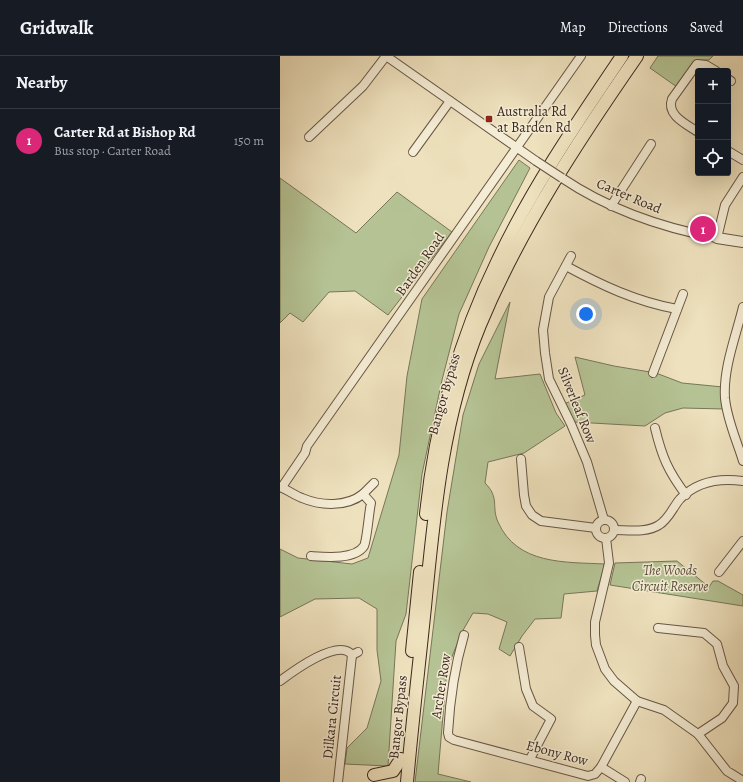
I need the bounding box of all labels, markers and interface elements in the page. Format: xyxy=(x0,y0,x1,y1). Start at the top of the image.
text: Gridwalk xyxy=(20,15,93,41)
text: Map xyxy=(560,18,586,37)
text: Directions xyxy=(608,18,668,37)
text: Saved xyxy=(690,18,723,37)
map controls xyxy=(695,68,731,176)
button: + xyxy=(695,68,731,104)
text: Nearby xyxy=(16,71,67,94)
place label: Australia Rd at Barden Rd xyxy=(496,102,571,137)
button: − xyxy=(695,104,731,140)
marker: Australia Rd at Barden Rd xyxy=(484,114,494,124)
text: Carter Rd at Bishop Rd xyxy=(54,122,196,142)
text: 1 xyxy=(27,132,31,149)
text: 150 m xyxy=(234,132,264,149)
button: locate xyxy=(695,140,731,176)
text: Bus stop · Carter Road xyxy=(54,142,171,159)
street label: Carter Road xyxy=(594,174,665,218)
pin: 1 xyxy=(690,214,716,244)
street label: Barden Road xyxy=(391,228,449,300)
your location xyxy=(576,304,596,324)
street label: Bangor Bypass xyxy=(423,351,465,437)
street label: Silverleaf Row xyxy=(553,364,601,446)
park label: The Woods Circuit Reserve xyxy=(632,561,708,596)
street label: Archer Row xyxy=(426,652,456,721)
street label: Dilkara Circuit xyxy=(318,674,346,760)
street label: Bangor Bypass xyxy=(384,674,412,760)
street label: Ebony Row xyxy=(524,736,590,770)

